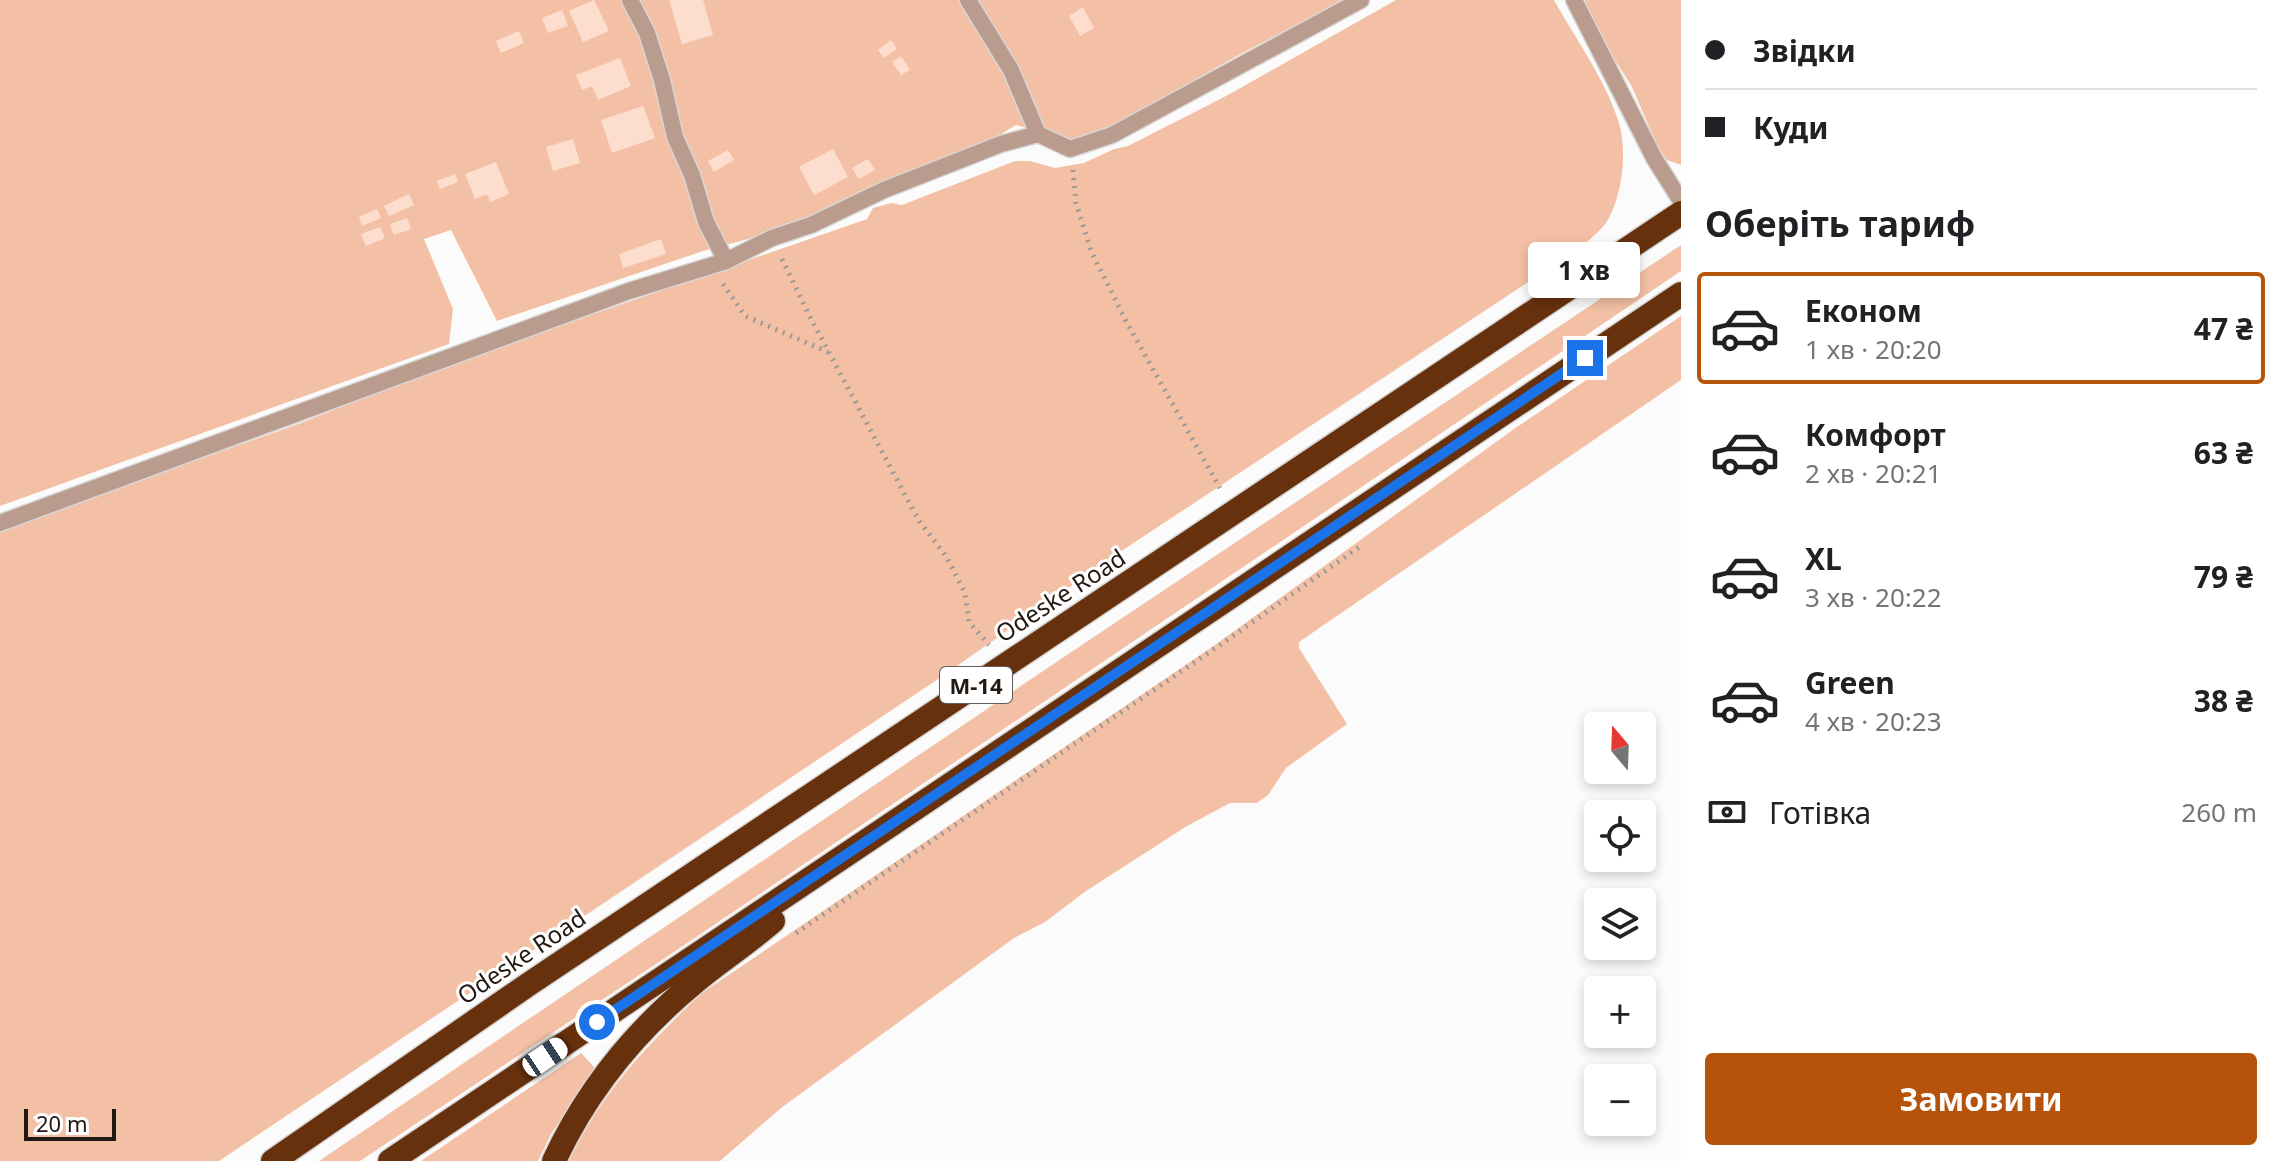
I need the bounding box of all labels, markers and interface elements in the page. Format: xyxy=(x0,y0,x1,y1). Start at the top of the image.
text: Звідки xyxy=(1753,30,1856,71)
text: Куди xyxy=(1753,107,1828,148)
text: Оберіть тариф xyxy=(1705,199,1975,248)
callout: 1 хв xyxy=(1529,242,1641,298)
text: 1 хв xyxy=(1558,252,1610,288)
text: Економ xyxy=(1805,290,1922,331)
icon: car xyxy=(1709,292,1781,364)
text: 47 ₴ xyxy=(2194,308,2253,349)
text: 1 хв · 20:20 xyxy=(1805,331,1942,367)
route end xyxy=(1567,340,1603,376)
text: Комфорт xyxy=(1805,414,1946,455)
icon: car xyxy=(1709,416,1781,488)
text: 63 ₴ xyxy=(2194,432,2253,473)
text: 2 хв · 20:21 xyxy=(1805,455,1942,491)
text: XL xyxy=(1805,538,1842,579)
icon: car xyxy=(1709,540,1781,612)
street label: Odeske Road xyxy=(989,541,1131,649)
text: 79 ₴ xyxy=(2194,556,2253,597)
text: 3 хв · 20:22 xyxy=(1805,579,1942,615)
text: Green xyxy=(1805,662,1895,703)
icon: car xyxy=(1709,664,1781,736)
road number: М-14 xyxy=(940,667,1012,703)
text: 38 ₴ xyxy=(2194,680,2253,721)
text: 4 хв · 20:23 xyxy=(1805,703,1942,739)
north arrow xyxy=(1584,712,1656,784)
map controls xyxy=(1584,712,1656,1136)
icon: cash xyxy=(1705,790,1749,834)
text: Готівка xyxy=(1769,792,1871,833)
text: 260 m xyxy=(2181,794,2257,830)
button: locate xyxy=(1584,800,1656,872)
button: layers xyxy=(1584,888,1656,960)
street label: Odeske Road xyxy=(450,901,592,1011)
button: + xyxy=(1584,976,1656,1048)
route start xyxy=(579,1004,615,1040)
car xyxy=(518,1034,572,1080)
button: Замовити xyxy=(1705,1053,2257,1145)
button: − xyxy=(1584,1064,1656,1136)
scale bar xyxy=(24,1105,116,1141)
text: 20 m xyxy=(36,1108,87,1138)

